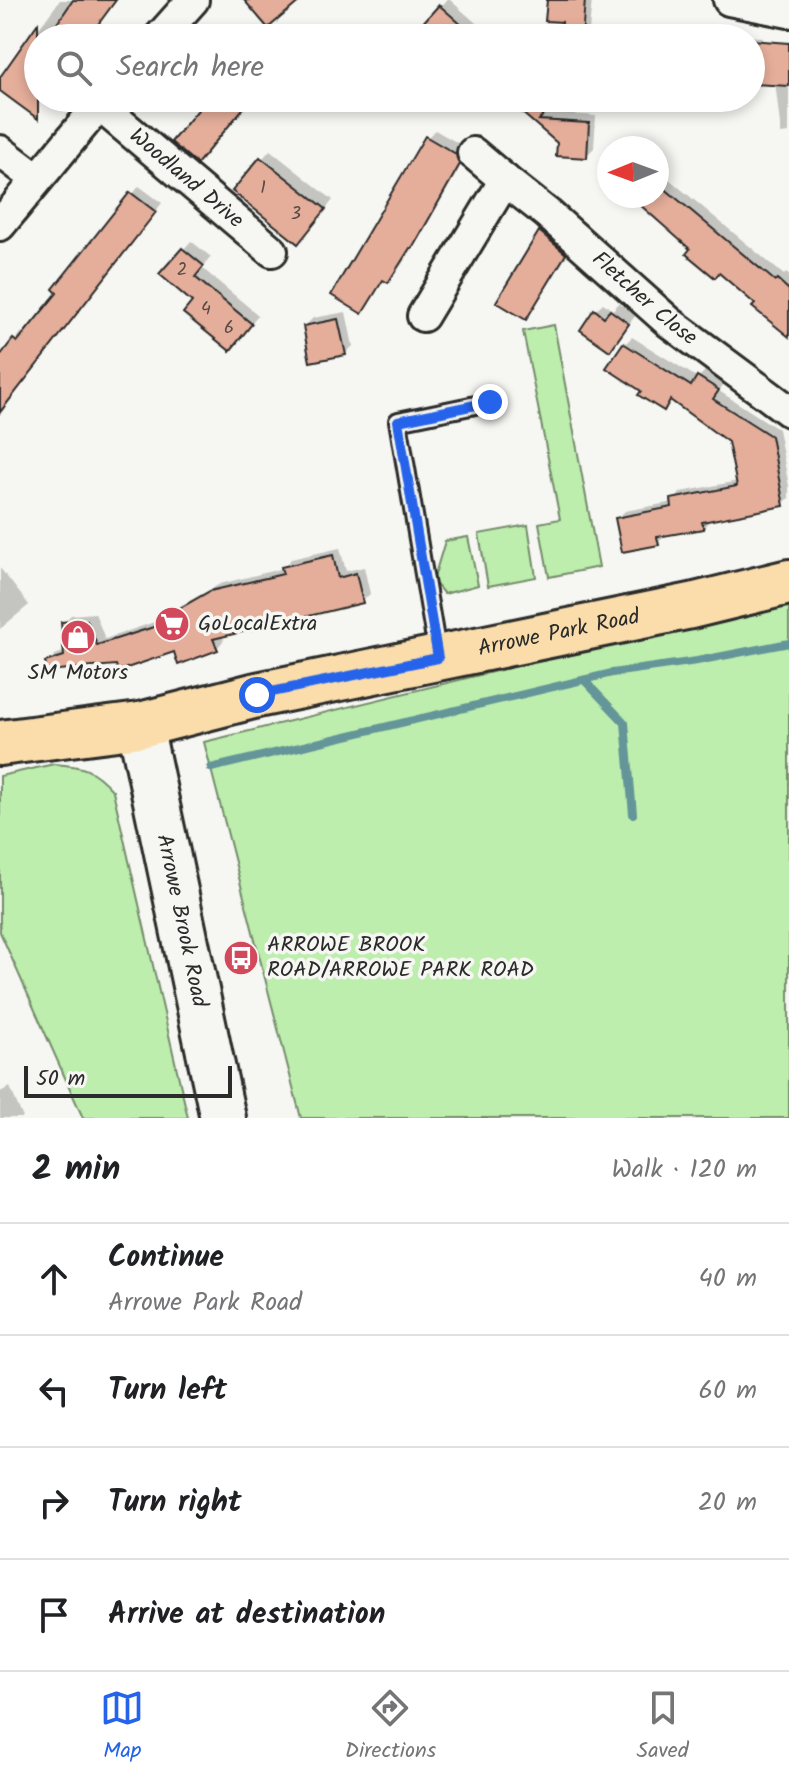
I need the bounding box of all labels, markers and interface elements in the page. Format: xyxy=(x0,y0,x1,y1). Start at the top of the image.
search box xyxy=(24,24,765,112)
text: Search here xyxy=(116,44,264,92)
icon: search xyxy=(52,46,96,90)
street label: Woodland Drive xyxy=(121,120,251,238)
north arrow xyxy=(597,136,669,208)
house number: 1 xyxy=(260,174,266,203)
house number: 3 xyxy=(291,200,301,229)
street label: Fletcher Close xyxy=(583,243,705,355)
house number: 2 xyxy=(177,256,187,285)
house number: 4 xyxy=(201,295,211,324)
house number: 6 xyxy=(224,314,234,343)
route end xyxy=(472,384,508,420)
street label: Arrowe Park Road xyxy=(475,599,644,667)
supermarket icon: GoLocalExtra xyxy=(153,605,191,643)
place label: GoLocalExtra xyxy=(198,607,317,642)
shop icon: SM Motors xyxy=(59,618,97,656)
place label: SM Motors xyxy=(28,656,129,691)
route start xyxy=(239,677,275,713)
street label: Arrowe Brook Road xyxy=(146,831,217,1011)
place label: ARROWE BROOK ROAD/ARROWE PARK ROAD xyxy=(267,928,534,988)
bus stop icon: ARROWE BROOK ROAD/ARROWE PARK ROAD xyxy=(222,939,260,977)
scale bar xyxy=(24,1062,232,1098)
text: 50 m xyxy=(36,1062,85,1097)
text: 2 min xyxy=(32,1143,120,1197)
text: Walk · 120 m xyxy=(612,1149,757,1191)
text: Continue xyxy=(108,1234,224,1282)
icon: ahead xyxy=(32,1257,76,1301)
text: 40 m xyxy=(699,1258,757,1300)
text: Arrowe Park Road xyxy=(108,1282,302,1324)
text: Turn left xyxy=(108,1367,227,1415)
icon: left xyxy=(32,1369,76,1413)
text: 60 m xyxy=(698,1370,757,1412)
text: Turn right xyxy=(108,1479,241,1527)
icon: right xyxy=(32,1481,76,1525)
text: 20 m xyxy=(698,1482,757,1524)
text: Arrive at destination xyxy=(108,1591,385,1639)
icon: arrive xyxy=(32,1593,76,1637)
tab: Map xyxy=(100,1686,144,1769)
tab: Directions xyxy=(345,1686,436,1769)
tab: Saved xyxy=(637,1686,689,1769)

